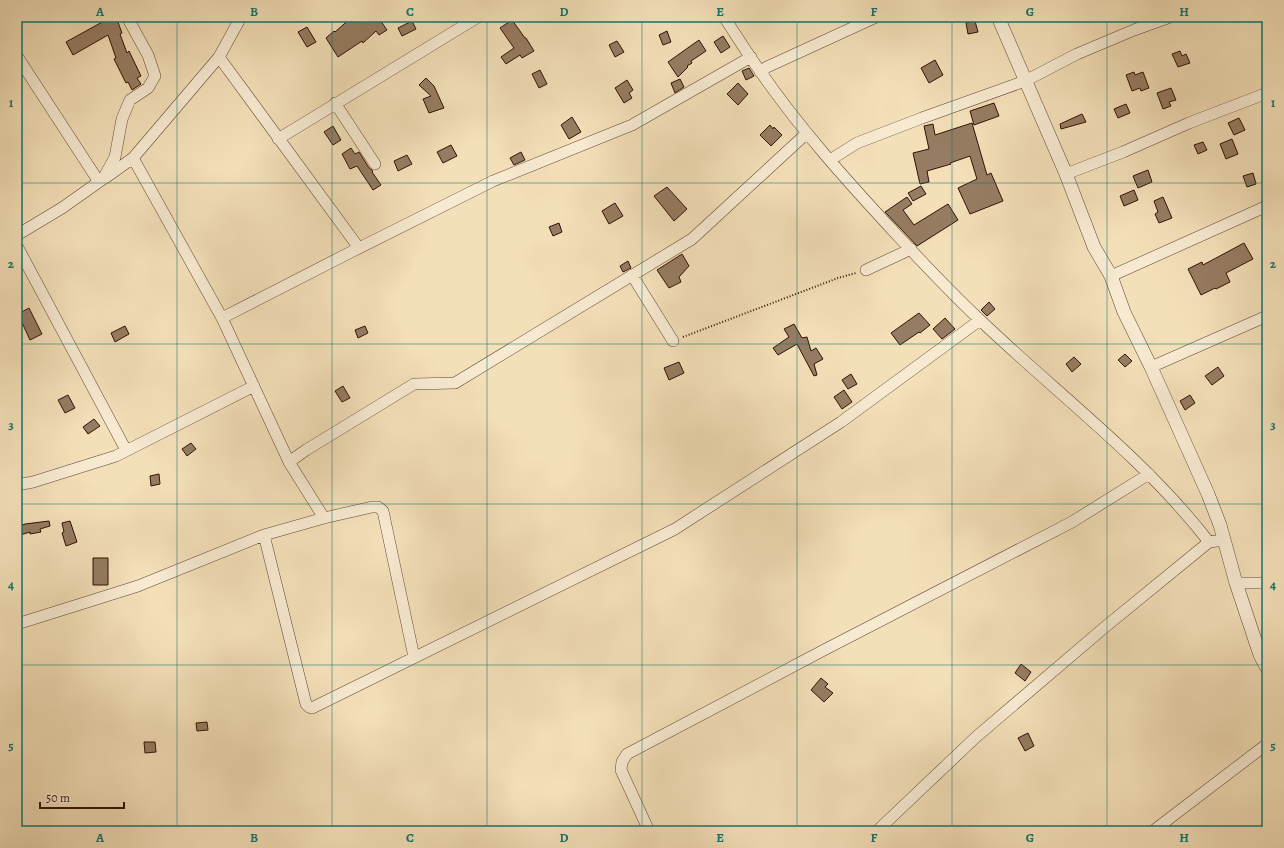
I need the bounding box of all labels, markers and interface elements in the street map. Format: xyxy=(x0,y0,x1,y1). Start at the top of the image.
text: A xyxy=(95,3,105,20)
text: B xyxy=(250,3,258,20)
text: C xyxy=(406,3,414,20)
text: D xyxy=(559,3,569,20)
text: E xyxy=(716,3,724,20)
text: F xyxy=(871,3,878,20)
text: G xyxy=(1026,3,1034,20)
text: H xyxy=(1179,3,1189,20)
text: 1 xyxy=(9,94,14,111)
text: 1 xyxy=(1271,94,1276,111)
text: 2 xyxy=(8,255,15,272)
text: 2 xyxy=(1270,255,1277,272)
text: 3 xyxy=(8,416,14,433)
text: 3 xyxy=(1270,416,1276,433)
text: 4 xyxy=(8,576,14,593)
text: 4 xyxy=(1270,576,1276,593)
text: 5 xyxy=(8,737,14,754)
text: 5 xyxy=(1270,737,1276,754)
scale bar xyxy=(40,784,124,810)
text: 50 m xyxy=(46,790,70,806)
text: A xyxy=(95,829,105,846)
text: B xyxy=(250,829,258,846)
text: C xyxy=(406,829,414,846)
text: D xyxy=(559,829,569,846)
text: E xyxy=(716,829,724,846)
text: F xyxy=(871,829,878,846)
text: G xyxy=(1026,829,1034,846)
text: H xyxy=(1179,829,1189,846)

